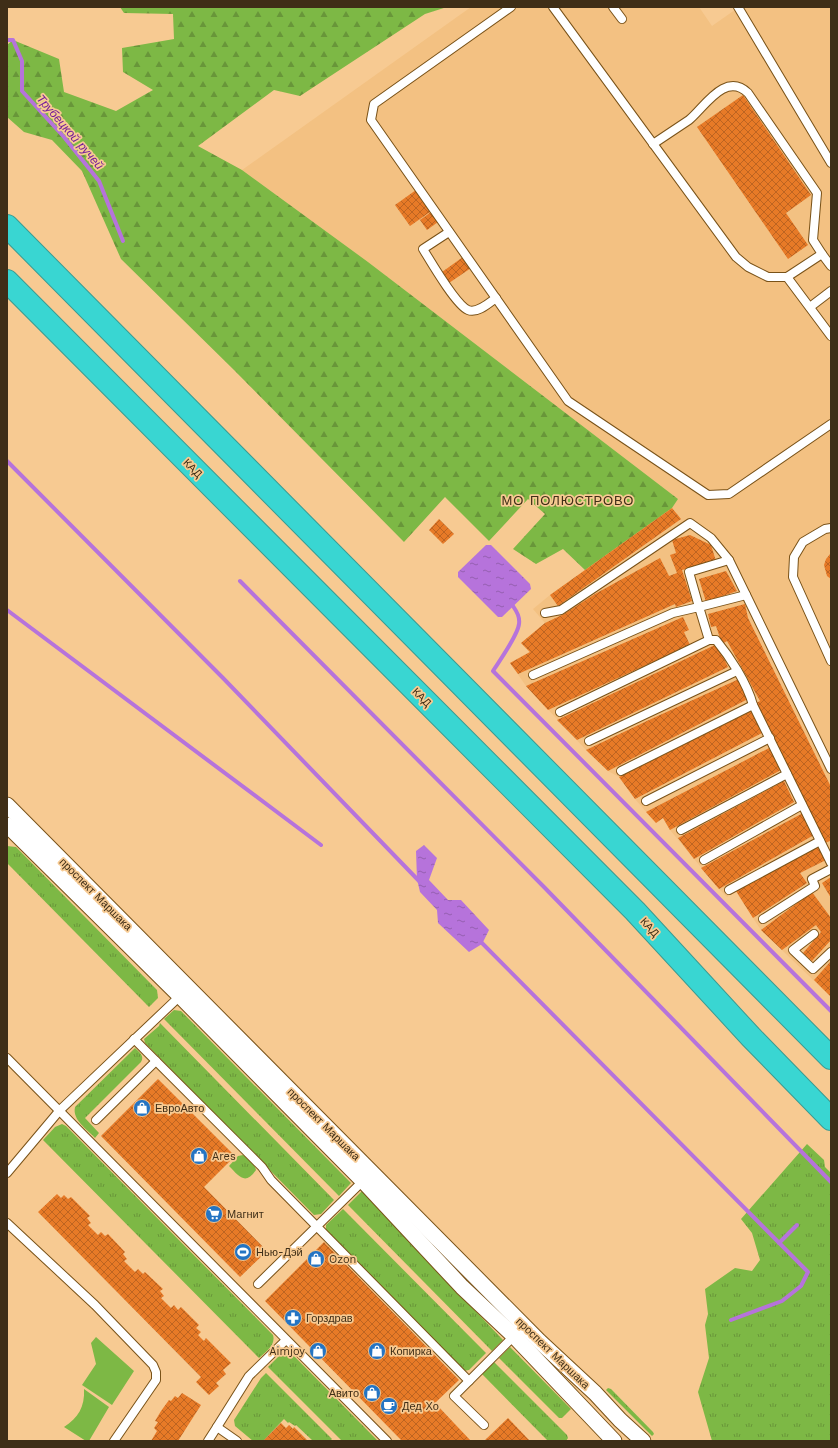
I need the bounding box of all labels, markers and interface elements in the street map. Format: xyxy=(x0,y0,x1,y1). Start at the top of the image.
water label: Трубецкой ручей xyxy=(34,92,107,173)
street label: КАД xyxy=(180,456,205,481)
district label: МО ПОЛЮСТРОВО xyxy=(502,493,634,508)
street label: КАД xyxy=(409,685,434,710)
street label: проспект Маршака xyxy=(57,855,135,934)
street label: КАД xyxy=(638,915,662,940)
street label: проспект Маршака xyxy=(285,1085,363,1164)
shop icon: ЕвроАвто xyxy=(132,1098,152,1118)
place label: ЕвроАвто xyxy=(155,1102,204,1115)
shop icon: Ares xyxy=(189,1146,209,1166)
place label: Ares xyxy=(212,1150,236,1163)
supermarket icon: Магнит xyxy=(204,1204,224,1224)
place label: Магнит xyxy=(227,1208,264,1221)
sports icon: Нью-Дэй xyxy=(233,1242,253,1262)
place label: Нью-Дэй xyxy=(256,1246,303,1259)
shop icon: Ozon xyxy=(306,1249,326,1269)
place label: Ozon xyxy=(329,1253,356,1266)
pharmacy icon: Горздрав xyxy=(283,1308,303,1328)
place label: Горздрав xyxy=(306,1312,353,1325)
street label: проспект Маршака xyxy=(513,1315,593,1392)
shop icon: Aimjoy xyxy=(308,1341,328,1361)
shop icon: Копирка xyxy=(367,1341,387,1361)
place label: Aimjoy xyxy=(269,1345,305,1358)
place label: Копирка xyxy=(390,1345,433,1358)
shop icon: Авито xyxy=(362,1383,382,1403)
place label: Авито xyxy=(329,1387,359,1400)
cafe icon: Дед Хо xyxy=(379,1396,399,1416)
place label: Дед Хо xyxy=(402,1400,439,1413)

